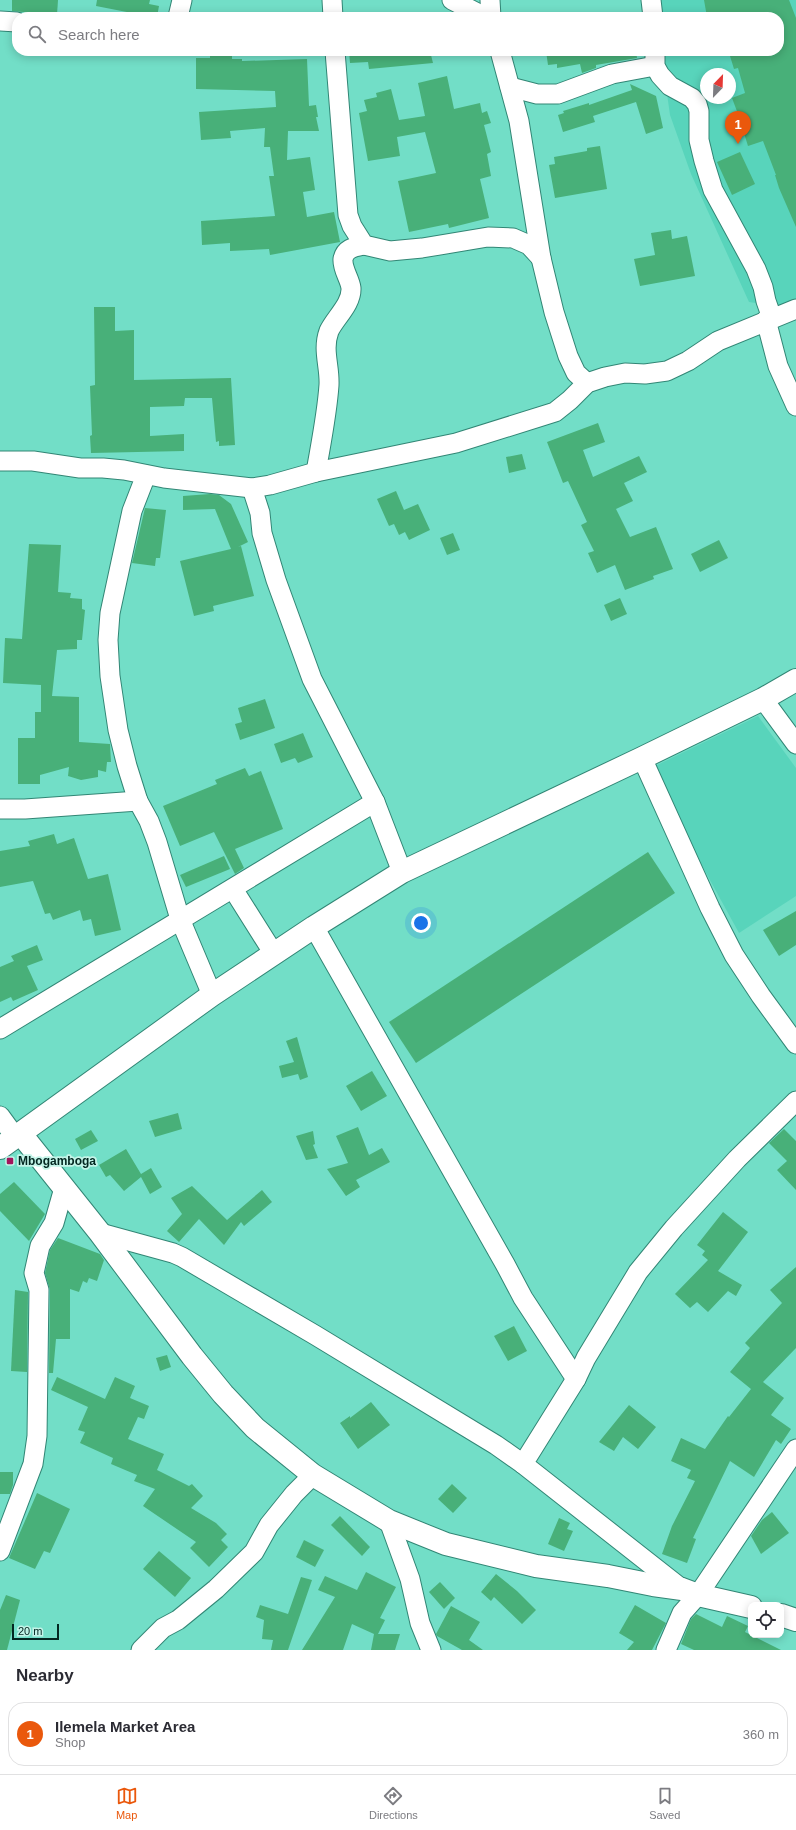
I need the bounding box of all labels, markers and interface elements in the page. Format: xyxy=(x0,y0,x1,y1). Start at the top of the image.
search box xyxy=(12,12,784,56)
icon: search xyxy=(26,23,48,45)
text: Search here xyxy=(58,26,140,43)
north arrow xyxy=(700,68,736,104)
pin: 1 xyxy=(725,111,751,144)
your location xyxy=(411,913,431,933)
place label: Mbogamboga xyxy=(18,1154,96,1168)
marker: Mbogamboga xyxy=(5,1156,15,1166)
map controls xyxy=(748,1602,784,1638)
button: locate xyxy=(748,1602,784,1638)
scale bar xyxy=(12,1622,59,1641)
text: 20 m xyxy=(18,1625,42,1637)
text: Nearby xyxy=(16,1666,74,1685)
text: Ilemela Market Area xyxy=(55,1718,195,1735)
text: 1 xyxy=(26,1727,34,1742)
text: 360 m xyxy=(743,1727,779,1742)
text: Shop xyxy=(55,1735,85,1750)
tab: Map xyxy=(116,1785,138,1821)
tab: Directions xyxy=(369,1785,418,1821)
tab: Saved xyxy=(649,1785,680,1821)

